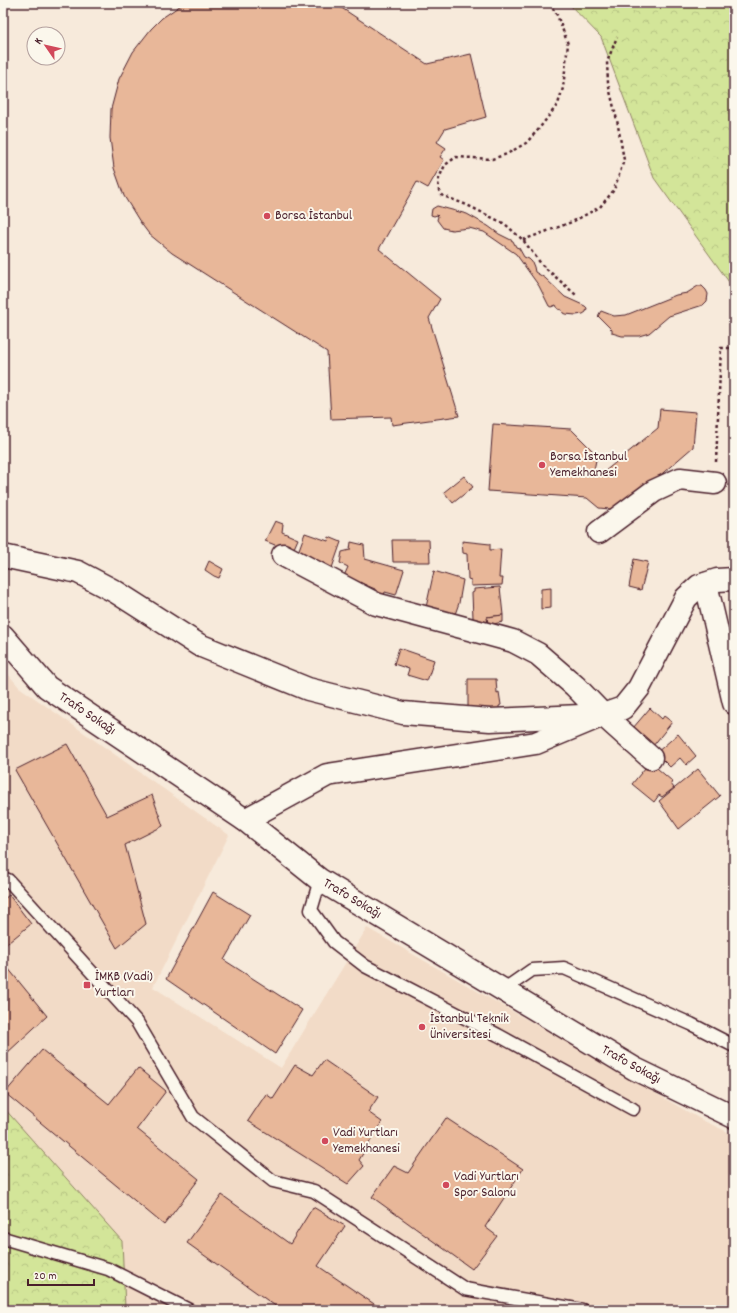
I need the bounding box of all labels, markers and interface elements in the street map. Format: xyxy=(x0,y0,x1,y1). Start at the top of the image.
north arrow xyxy=(26,26,66,66)
text: K xyxy=(31,35,47,48)
place label: Borsa İstanbul xyxy=(275,206,353,226)
marker: Borsa İstanbul xyxy=(262,211,272,221)
place label: Borsa İstanbul Yemekhanesi xyxy=(550,447,628,483)
marker: Borsa İstanbul Yemekhanesi xyxy=(537,460,547,470)
street label: Trafo Sokağı xyxy=(54,687,120,741)
street label: Trafo Sokağı xyxy=(319,874,385,924)
place label: İMKB (Vadi) Yurtları xyxy=(95,967,153,1003)
marker: İMKB (Vadi) Yurtları xyxy=(82,980,92,990)
place label: İstanbul Teknik Üniversitesi xyxy=(430,1009,509,1045)
marker: İstanbul Teknik Üniversitesi xyxy=(417,1022,427,1032)
street label: Trafo Sokağı xyxy=(598,1040,664,1090)
place label: Vadi Yurtları Yemekhanesi xyxy=(333,1123,400,1159)
marker: Vadi Yurtları Yemekhanesi xyxy=(320,1136,330,1146)
place label: Vadi Yurtları Spor Salonu xyxy=(454,1167,519,1203)
marker: Vadi Yurtları Spor Salonu xyxy=(441,1180,451,1190)
scale bar xyxy=(28,1261,94,1287)
text: 20 m xyxy=(34,1268,57,1285)

